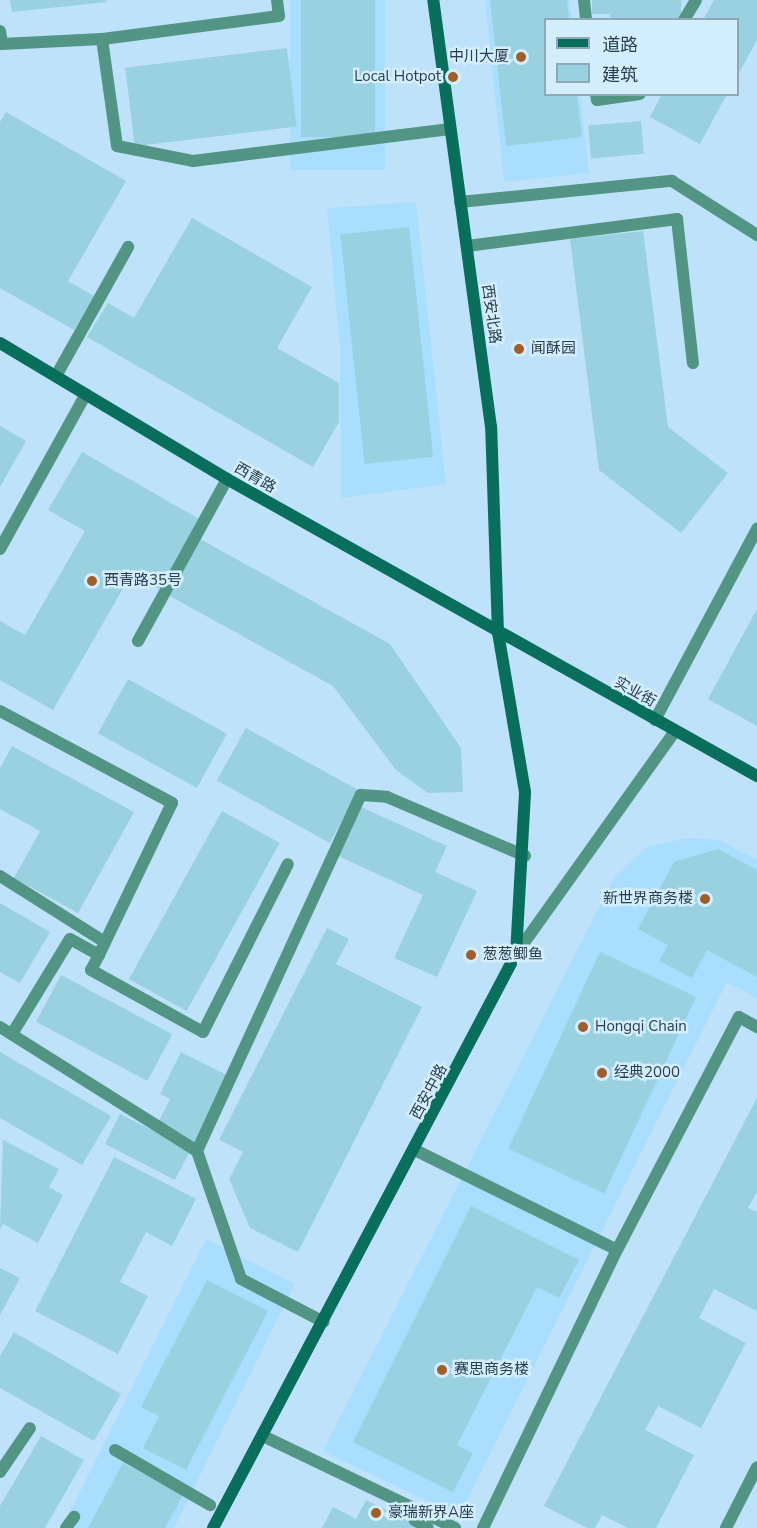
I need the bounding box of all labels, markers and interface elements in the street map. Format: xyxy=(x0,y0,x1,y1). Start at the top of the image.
legend xyxy=(544,18,739,96)
text: 道路 xyxy=(602,33,638,57)
place label: 中川大厦 xyxy=(449,48,509,66)
marker: 中川大厦 xyxy=(514,50,528,64)
text: 建筑 xyxy=(602,63,638,87)
place label: Local Hotpot xyxy=(354,68,441,86)
marker: Local Hotpot xyxy=(446,70,460,84)
street label: 西安北路 xyxy=(478,283,504,345)
place label: 闻酥园 xyxy=(531,340,576,358)
marker: 闻酥园 xyxy=(512,342,526,356)
street label: 西青路 xyxy=(231,459,279,497)
place label: 西青路35号 xyxy=(104,572,182,590)
marker: 西青路35号 xyxy=(85,574,99,588)
street label: 实业街 xyxy=(611,673,659,711)
place label: 新世界商务楼 xyxy=(603,890,693,908)
marker: 新世界商务楼 xyxy=(698,892,712,906)
place label: 葱葱鲫鱼 xyxy=(483,946,543,964)
marker: 葱葱鲫鱼 xyxy=(464,948,478,962)
place label: Hongqi Chain xyxy=(595,1018,687,1036)
marker: Hongqi Chain xyxy=(576,1020,590,1034)
street label: 西安中路 xyxy=(407,1061,451,1123)
place label: 经典2000 xyxy=(614,1064,680,1082)
marker: 经典2000 xyxy=(595,1066,609,1080)
place label: 赛思商务楼 xyxy=(454,1361,529,1379)
marker: 赛思商务楼 xyxy=(435,1363,449,1377)
place label: 豪瑞新界A座 xyxy=(388,1504,474,1522)
marker: 豪瑞新界A座 xyxy=(369,1506,383,1520)

